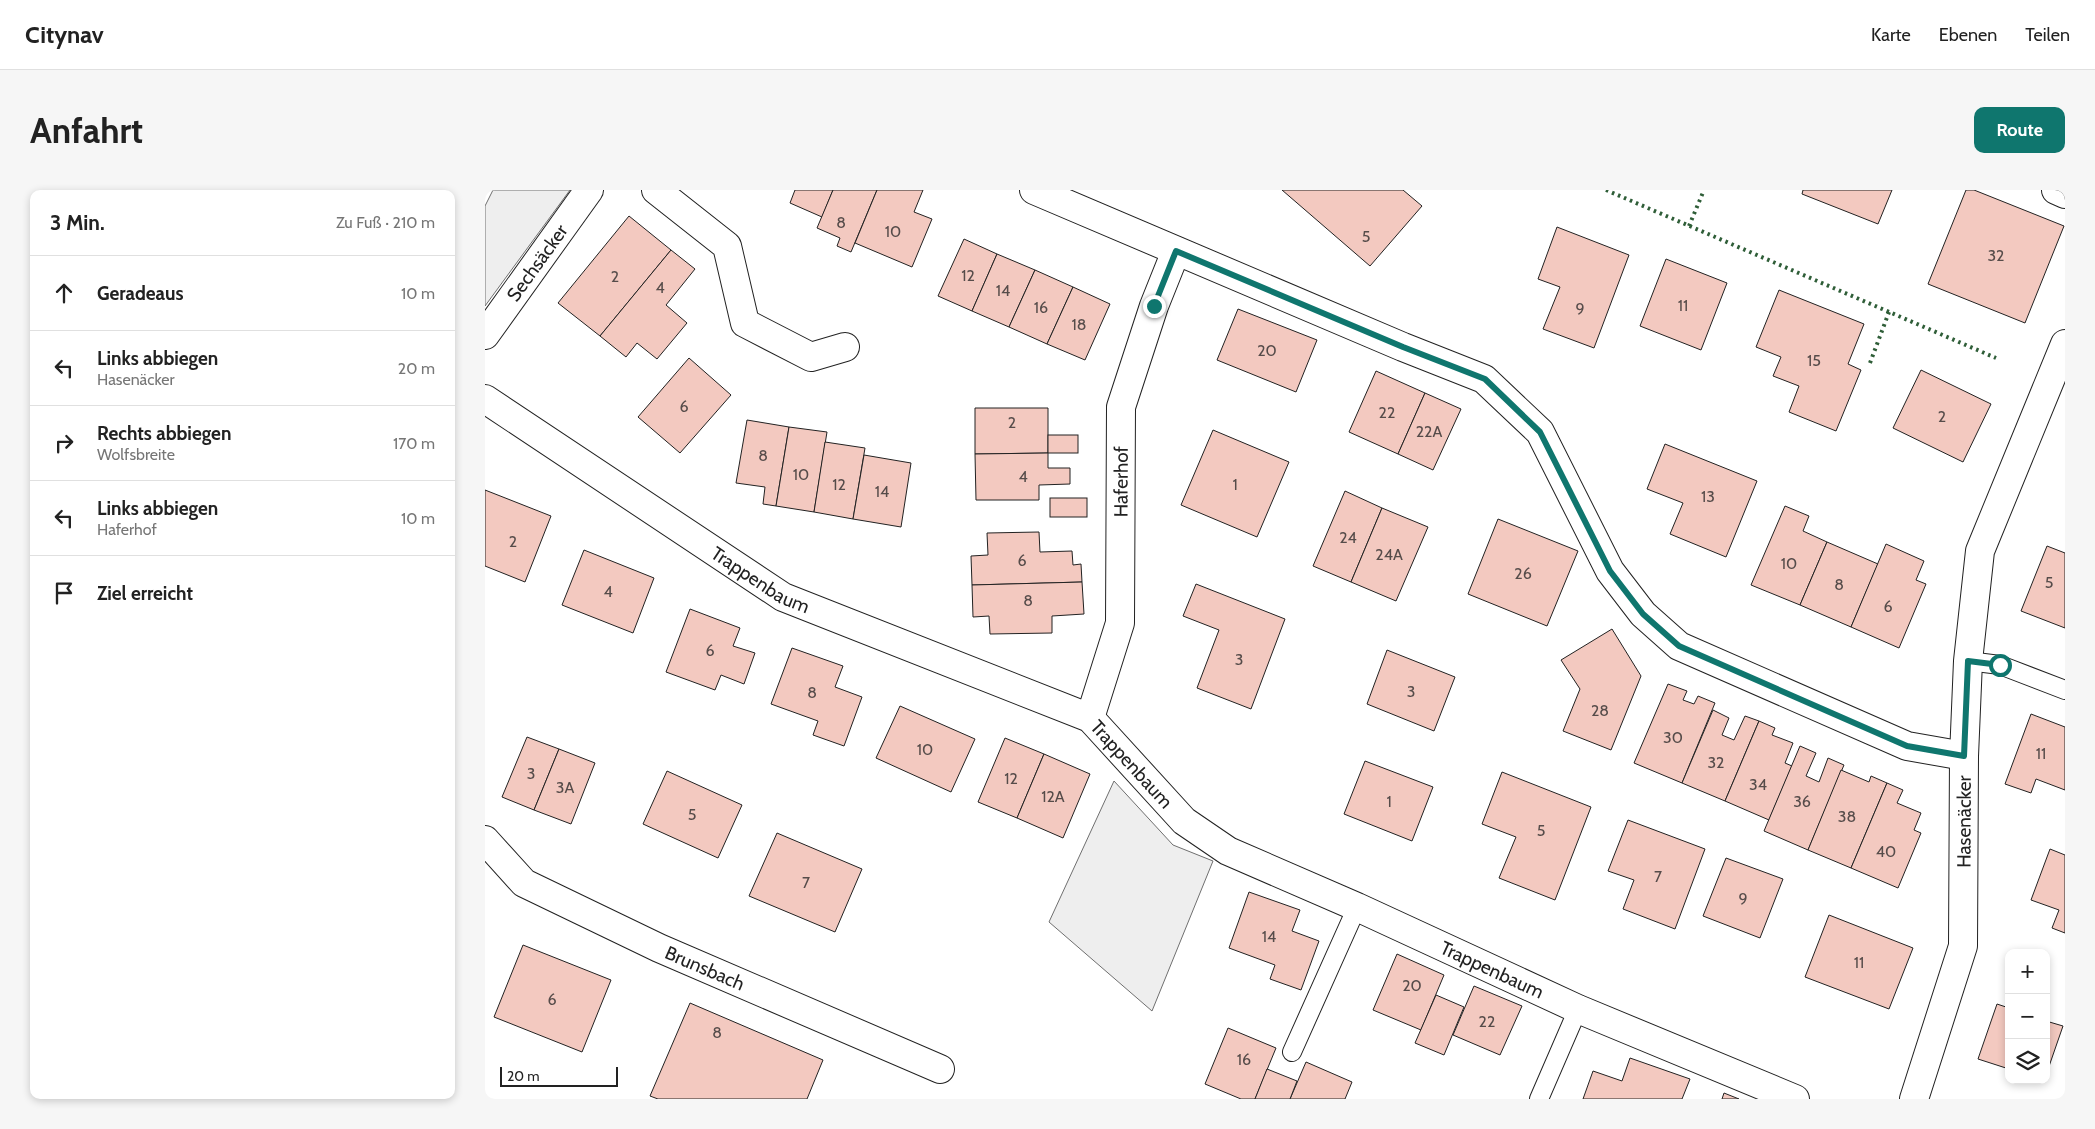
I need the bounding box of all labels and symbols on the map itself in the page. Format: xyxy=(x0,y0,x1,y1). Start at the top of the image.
house number: 8 xyxy=(836,213,846,232)
street label: Sechsäcker xyxy=(502,220,573,306)
house number: 10 xyxy=(885,222,901,241)
house number: 5 xyxy=(1362,227,1370,246)
house number: 32 xyxy=(1987,246,2005,265)
house number: 12 xyxy=(961,266,975,285)
house number: 2 xyxy=(611,267,619,286)
house number: 4 xyxy=(655,278,665,297)
house number: 14 xyxy=(996,281,1010,300)
route end xyxy=(1143,295,1166,318)
house number: 11 xyxy=(1678,296,1688,315)
house number: 16 xyxy=(1034,298,1048,317)
house number: 9 xyxy=(1575,299,1585,318)
house number: 18 xyxy=(1072,315,1086,334)
house number: 20 xyxy=(1257,341,1277,360)
house number: 15 xyxy=(1807,351,1821,370)
house number: 6 xyxy=(679,397,689,416)
house number: 22 xyxy=(1379,403,1395,422)
house number: 2 xyxy=(1938,407,1946,426)
house number: 2 xyxy=(1008,413,1016,432)
house number: 22A xyxy=(1416,422,1442,441)
street label: Haferhof xyxy=(1109,445,1133,517)
house number: 8 xyxy=(758,446,768,465)
house number: 10 xyxy=(793,465,809,484)
house number: 4 xyxy=(1018,467,1028,486)
house number: 12 xyxy=(832,475,846,494)
house number: 1 xyxy=(1232,475,1238,494)
house number: 14 xyxy=(875,482,889,501)
house number: 13 xyxy=(1701,487,1715,506)
house number: 24 xyxy=(1339,528,1357,547)
house number: 2 xyxy=(509,532,517,551)
street label: Trappenbaum xyxy=(707,542,813,618)
house number: 24A xyxy=(1375,545,1403,564)
house number: 6 xyxy=(1017,551,1027,570)
house number: 10 xyxy=(1781,554,1797,573)
house number: 26 xyxy=(1514,564,1532,583)
house number: 5 xyxy=(2045,573,2053,592)
house number: 8 xyxy=(1834,575,1844,594)
house number: 4 xyxy=(603,582,613,601)
house number: 8 xyxy=(1023,591,1033,610)
house number: 6 xyxy=(1883,597,1893,616)
house number: 6 xyxy=(705,641,715,660)
house number: 3 xyxy=(1235,650,1243,669)
route start xyxy=(1989,654,2012,677)
house number: 3 xyxy=(1407,682,1415,701)
house number: 8 xyxy=(807,683,817,702)
house number: 28 xyxy=(1591,701,1609,720)
street label: Trappenbaum xyxy=(1086,715,1178,813)
house number: 30 xyxy=(1663,728,1683,747)
house number: 10 xyxy=(917,740,933,759)
house number: 11 xyxy=(2036,744,2046,763)
house number: 32 xyxy=(1707,753,1725,772)
house number: 3 xyxy=(527,764,535,783)
house number: 12 xyxy=(1004,769,1018,788)
house number: 34 xyxy=(1749,775,1767,794)
street label: Hasenäcker xyxy=(1952,775,1976,868)
house number: 3A xyxy=(556,778,574,797)
house number: 12A xyxy=(1041,787,1065,806)
house number: 1 xyxy=(1386,792,1392,811)
house number: 36 xyxy=(1793,792,1811,811)
house number: 5 xyxy=(688,805,696,824)
house number: 38 xyxy=(1838,807,1856,826)
house number: 5 xyxy=(1537,821,1545,840)
house number: 40 xyxy=(1876,842,1896,861)
house number: 7 xyxy=(1654,867,1662,886)
house number: 7 xyxy=(802,873,810,892)
house number: 9 xyxy=(1738,889,1748,908)
house number: 14 xyxy=(1262,927,1276,946)
street label: Trappenbaum xyxy=(1437,936,1547,1004)
street label: Brunsbach xyxy=(662,941,748,996)
house number: 11 xyxy=(1854,953,1864,972)
house number: 20 xyxy=(1402,976,1422,995)
house number: 6 xyxy=(547,990,557,1009)
house number: 22 xyxy=(1479,1012,1495,1031)
house number: 8 xyxy=(712,1023,722,1042)
house number: 16 xyxy=(1237,1050,1251,1069)
scale bar xyxy=(500,1064,617,1087)

